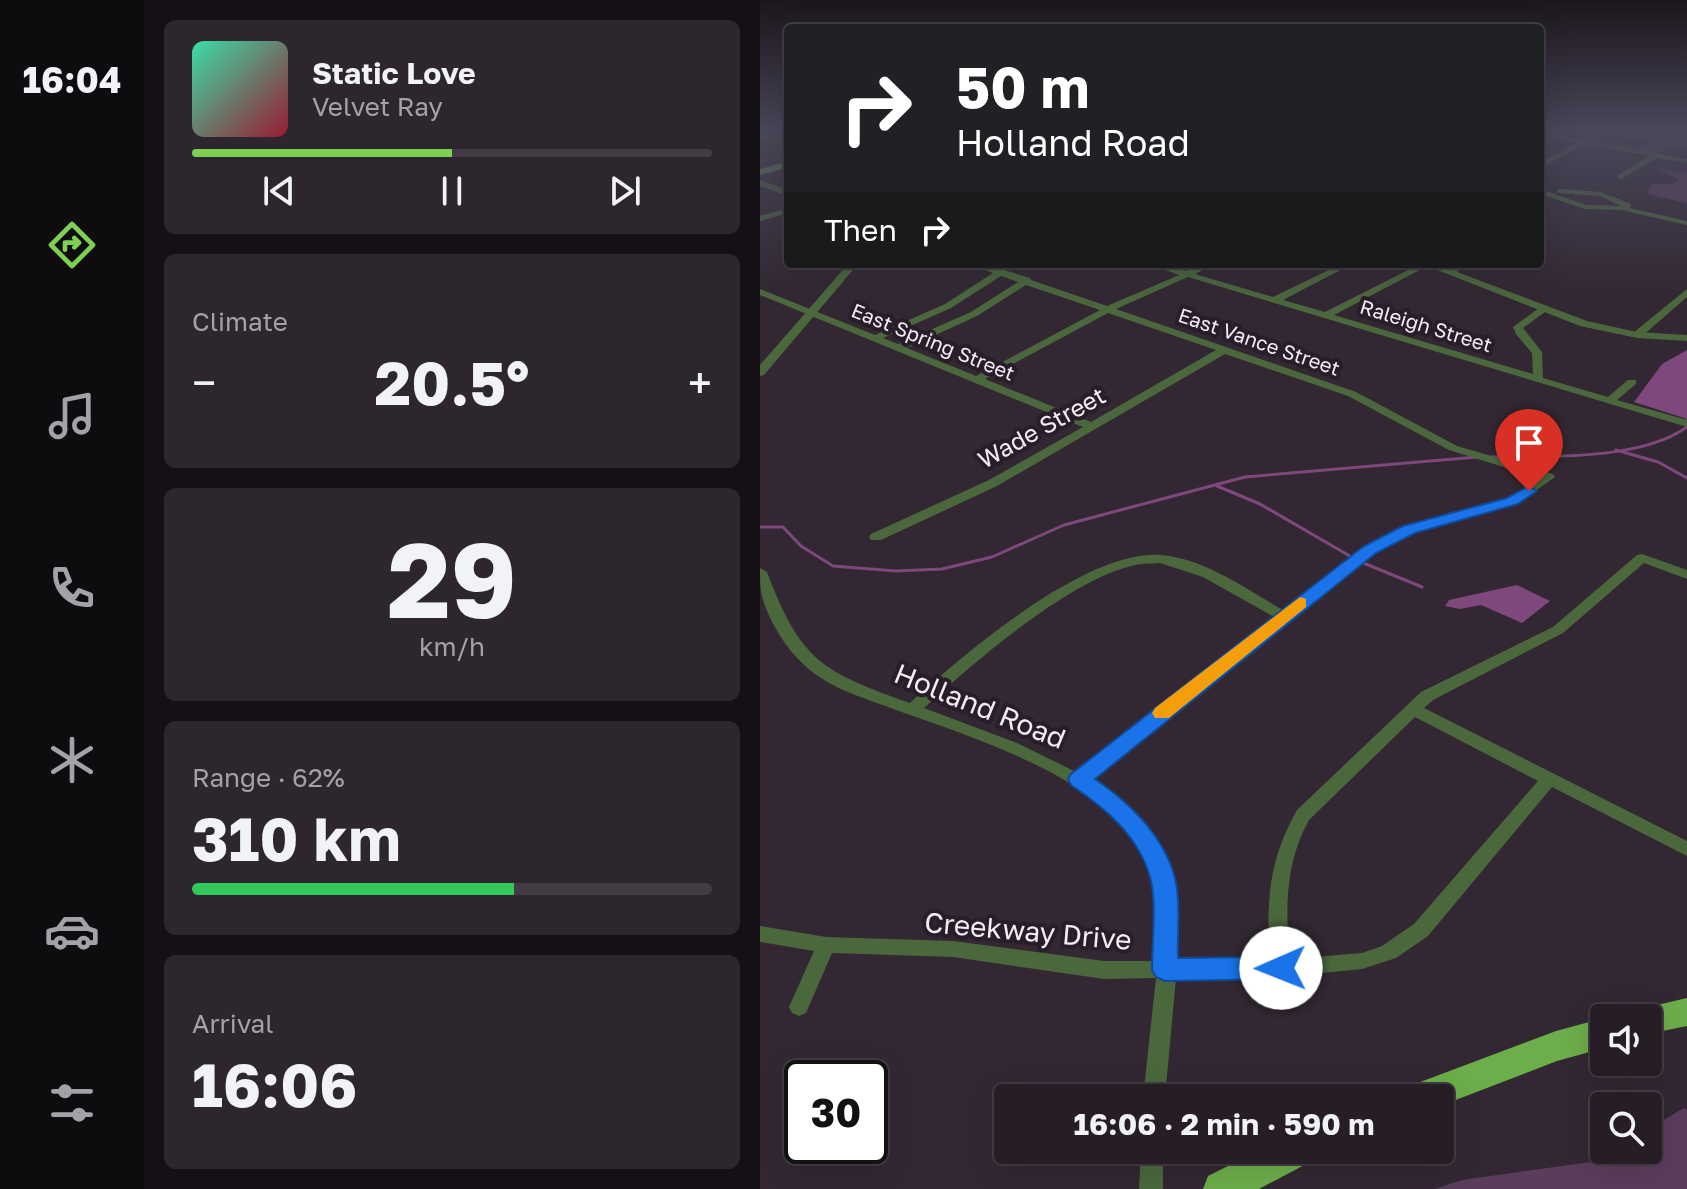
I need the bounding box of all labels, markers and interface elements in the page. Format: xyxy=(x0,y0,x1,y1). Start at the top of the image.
text: 50 m xyxy=(956,53,1090,120)
text: Static Love xyxy=(312,55,476,91)
icon: right xyxy=(824,56,928,160)
text: 16:04 xyxy=(23,58,121,101)
text: Velvet Ray xyxy=(312,91,443,122)
text: Holland Road xyxy=(956,121,1190,164)
icon: previous xyxy=(257,169,301,213)
icon: pause xyxy=(430,169,474,213)
icon: next xyxy=(603,169,647,213)
icon: right xyxy=(913,208,957,252)
text: Then xyxy=(824,212,897,248)
icon: directions xyxy=(44,217,100,273)
street label: Raleigh Street xyxy=(1357,294,1495,356)
street label: East Spring Street xyxy=(848,297,1019,385)
street label: East Vance Street xyxy=(1175,302,1343,380)
text: Climate xyxy=(192,306,288,337)
text: 20.5° xyxy=(375,346,529,418)
text: − xyxy=(192,356,216,409)
text: + xyxy=(688,356,712,409)
street label: Wade Street xyxy=(972,380,1110,474)
icon: music xyxy=(44,388,100,444)
pin xyxy=(1495,409,1563,491)
icon: arrive xyxy=(1507,421,1551,465)
text: 29 xyxy=(387,516,517,641)
icon: phone xyxy=(44,560,100,616)
text: km/h xyxy=(419,631,485,662)
street label: Holland Road xyxy=(890,656,1071,755)
icon: climate xyxy=(44,732,100,788)
text: Range · 62% xyxy=(192,762,345,793)
text: 310 km xyxy=(192,802,401,874)
icon: car xyxy=(44,903,100,959)
street label: Creekway Drive xyxy=(923,905,1133,956)
position arrow xyxy=(1239,926,1323,1010)
map controls xyxy=(1590,1004,1662,1164)
button: sound xyxy=(1590,1004,1662,1076)
text: Arrival xyxy=(192,1008,273,1039)
text: 16:06 xyxy=(192,1048,357,1120)
speed limit sign: 30 xyxy=(784,1060,888,1164)
icon: filters xyxy=(44,1075,100,1131)
button: search xyxy=(1590,1092,1662,1164)
text: 16:06 · 2 min · 590 m xyxy=(1074,1106,1374,1142)

